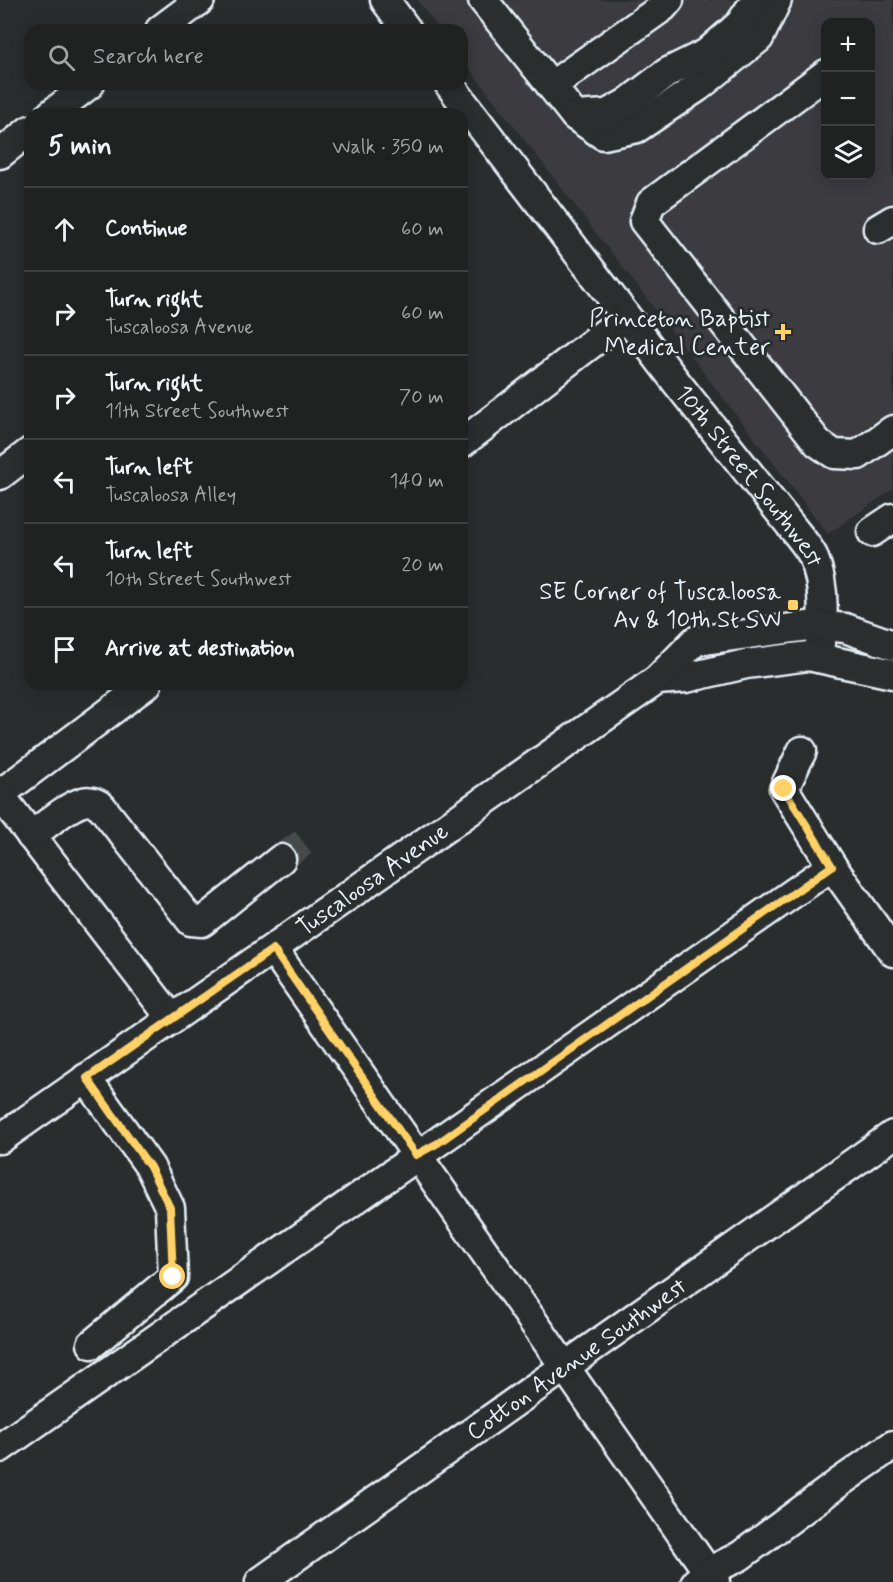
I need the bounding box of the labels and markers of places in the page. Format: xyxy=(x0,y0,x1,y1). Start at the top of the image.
place label: Princeton Baptist Medical Center xyxy=(589,304,770,363)
marker: Princeton Baptist Medical Center xyxy=(774,323,792,341)
place label: SE Corner of Tuscaloosa Av & 10th St SW xyxy=(539,577,782,636)
marker: SE Corner of Tuscaloosa Av & 10th St SW xyxy=(786,598,800,612)

